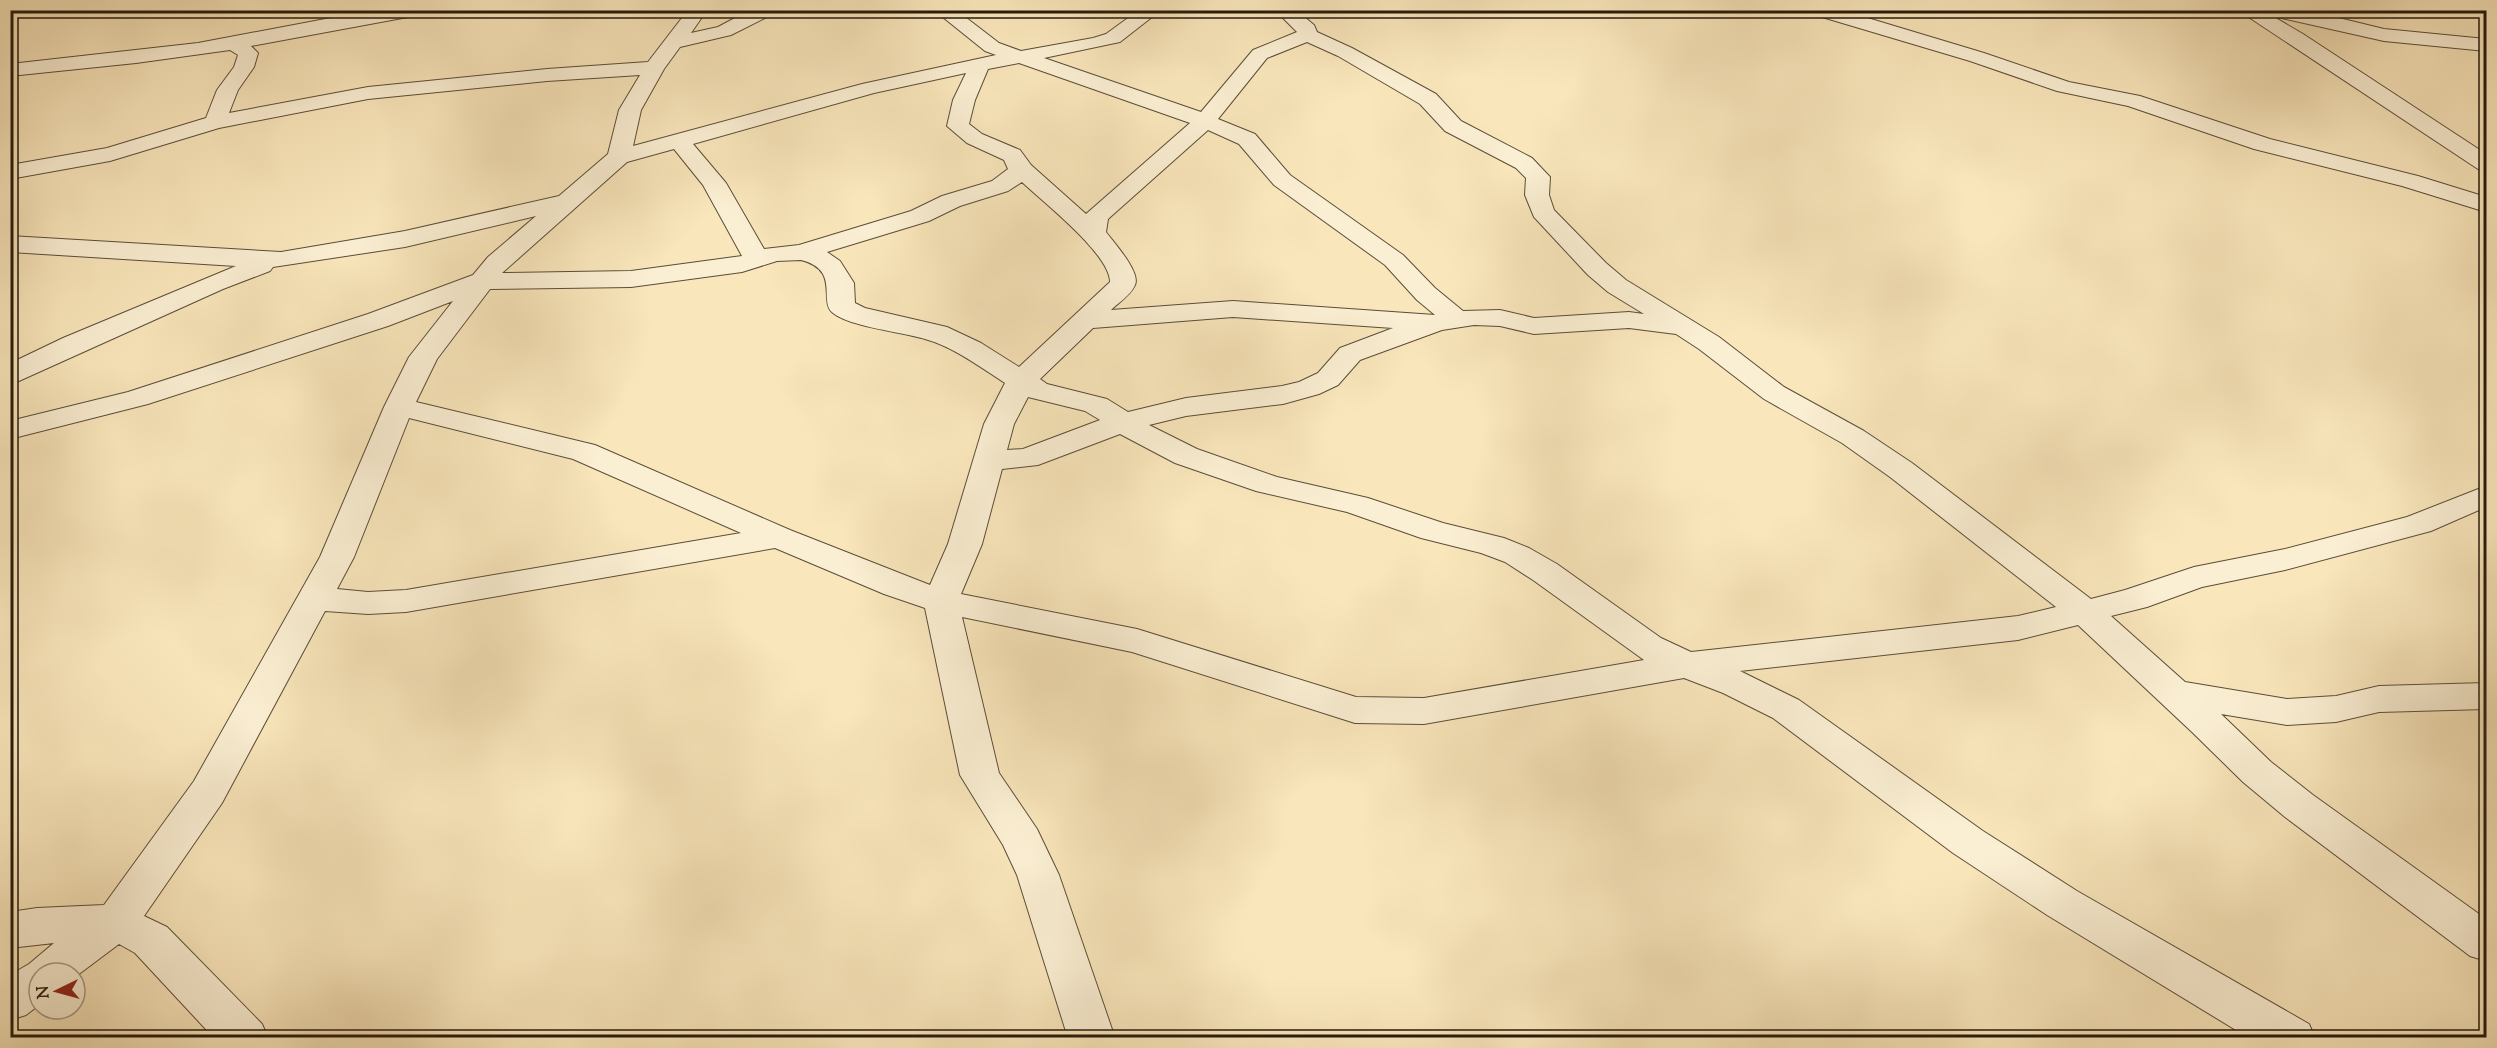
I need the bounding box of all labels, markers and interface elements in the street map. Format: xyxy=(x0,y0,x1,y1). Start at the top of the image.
north arrow xyxy=(27,961,87,1021)
text: N xyxy=(33,985,57,999)

